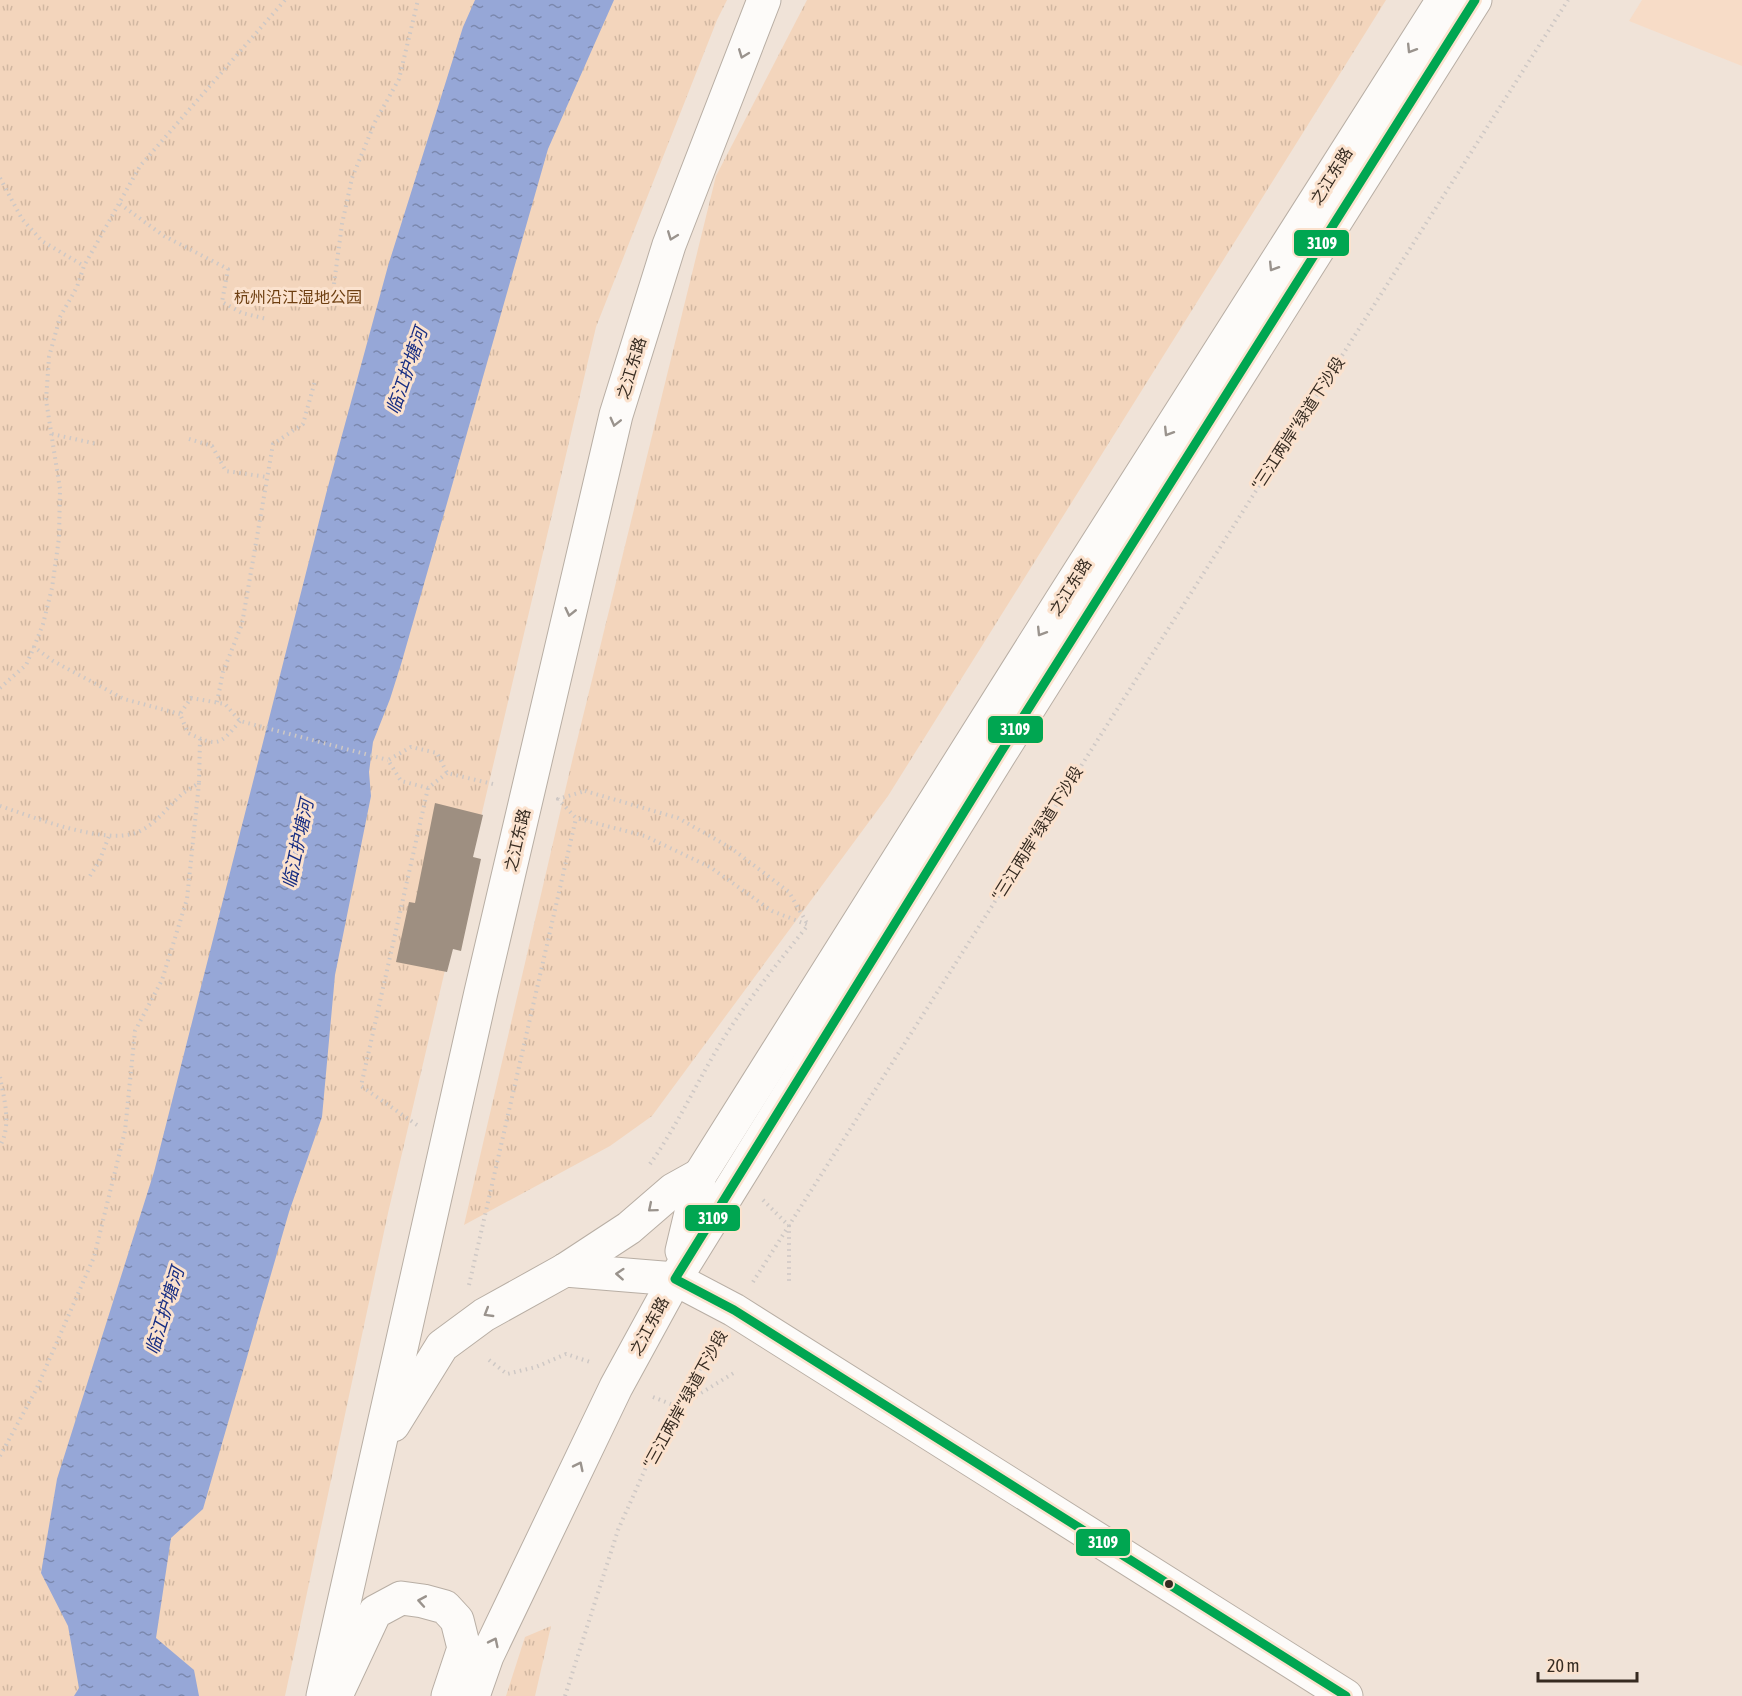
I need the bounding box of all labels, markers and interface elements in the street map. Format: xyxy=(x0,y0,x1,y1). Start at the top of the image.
one-way arrow xyxy=(1408,43,1419,54)
one-way arrow xyxy=(737,48,750,59)
street label: 之江东路 xyxy=(1306,144,1356,208)
line badge: 3109 xyxy=(1293,229,1350,257)
one-way arrow xyxy=(667,230,680,241)
text: 3109 xyxy=(1307,234,1338,252)
one-way arrow xyxy=(1269,260,1280,271)
park label: 杭州沿江湿地公园 xyxy=(234,288,362,306)
water label: 临江护塘河 xyxy=(382,322,432,417)
street label: 之江东路 xyxy=(613,335,649,401)
street label: “三江两岸”绿道下沙段 xyxy=(1248,353,1348,493)
one-way arrow xyxy=(609,417,622,427)
one-way arrow xyxy=(1164,426,1176,436)
street label: 之江东路 xyxy=(1045,555,1095,619)
one-way arrow xyxy=(565,607,578,617)
one-way arrow xyxy=(1037,626,1049,636)
line badge: 3109 xyxy=(987,715,1044,744)
text: 3109 xyxy=(1000,720,1031,738)
street label: “三江两岸”绿道下沙段 xyxy=(988,762,1086,904)
water label: 临江护塘河 xyxy=(278,795,318,890)
street label: 之江东路 xyxy=(501,807,533,873)
one-way arrow xyxy=(648,1201,659,1212)
line badge: 3109 xyxy=(684,1204,741,1232)
text: 3109 xyxy=(698,1209,729,1227)
water label: 临江护塘河 xyxy=(141,1262,189,1357)
one-way arrow xyxy=(616,1268,625,1281)
street label: 之江东路 xyxy=(626,1294,672,1358)
one-way arrow xyxy=(484,1306,494,1318)
street label: “三江两岸”绿道下沙段 xyxy=(640,1327,730,1471)
one-way arrow xyxy=(571,1461,583,1472)
line badge: 3109 xyxy=(1075,1528,1131,1557)
text: 3109 xyxy=(1088,1533,1119,1551)
unlabelled marker xyxy=(1163,1578,1175,1590)
one-way arrow xyxy=(417,1596,426,1608)
one-way arrow xyxy=(487,1637,499,1648)
scale bar xyxy=(1538,1645,1637,1683)
text: 20 m xyxy=(1547,1655,1579,1676)

